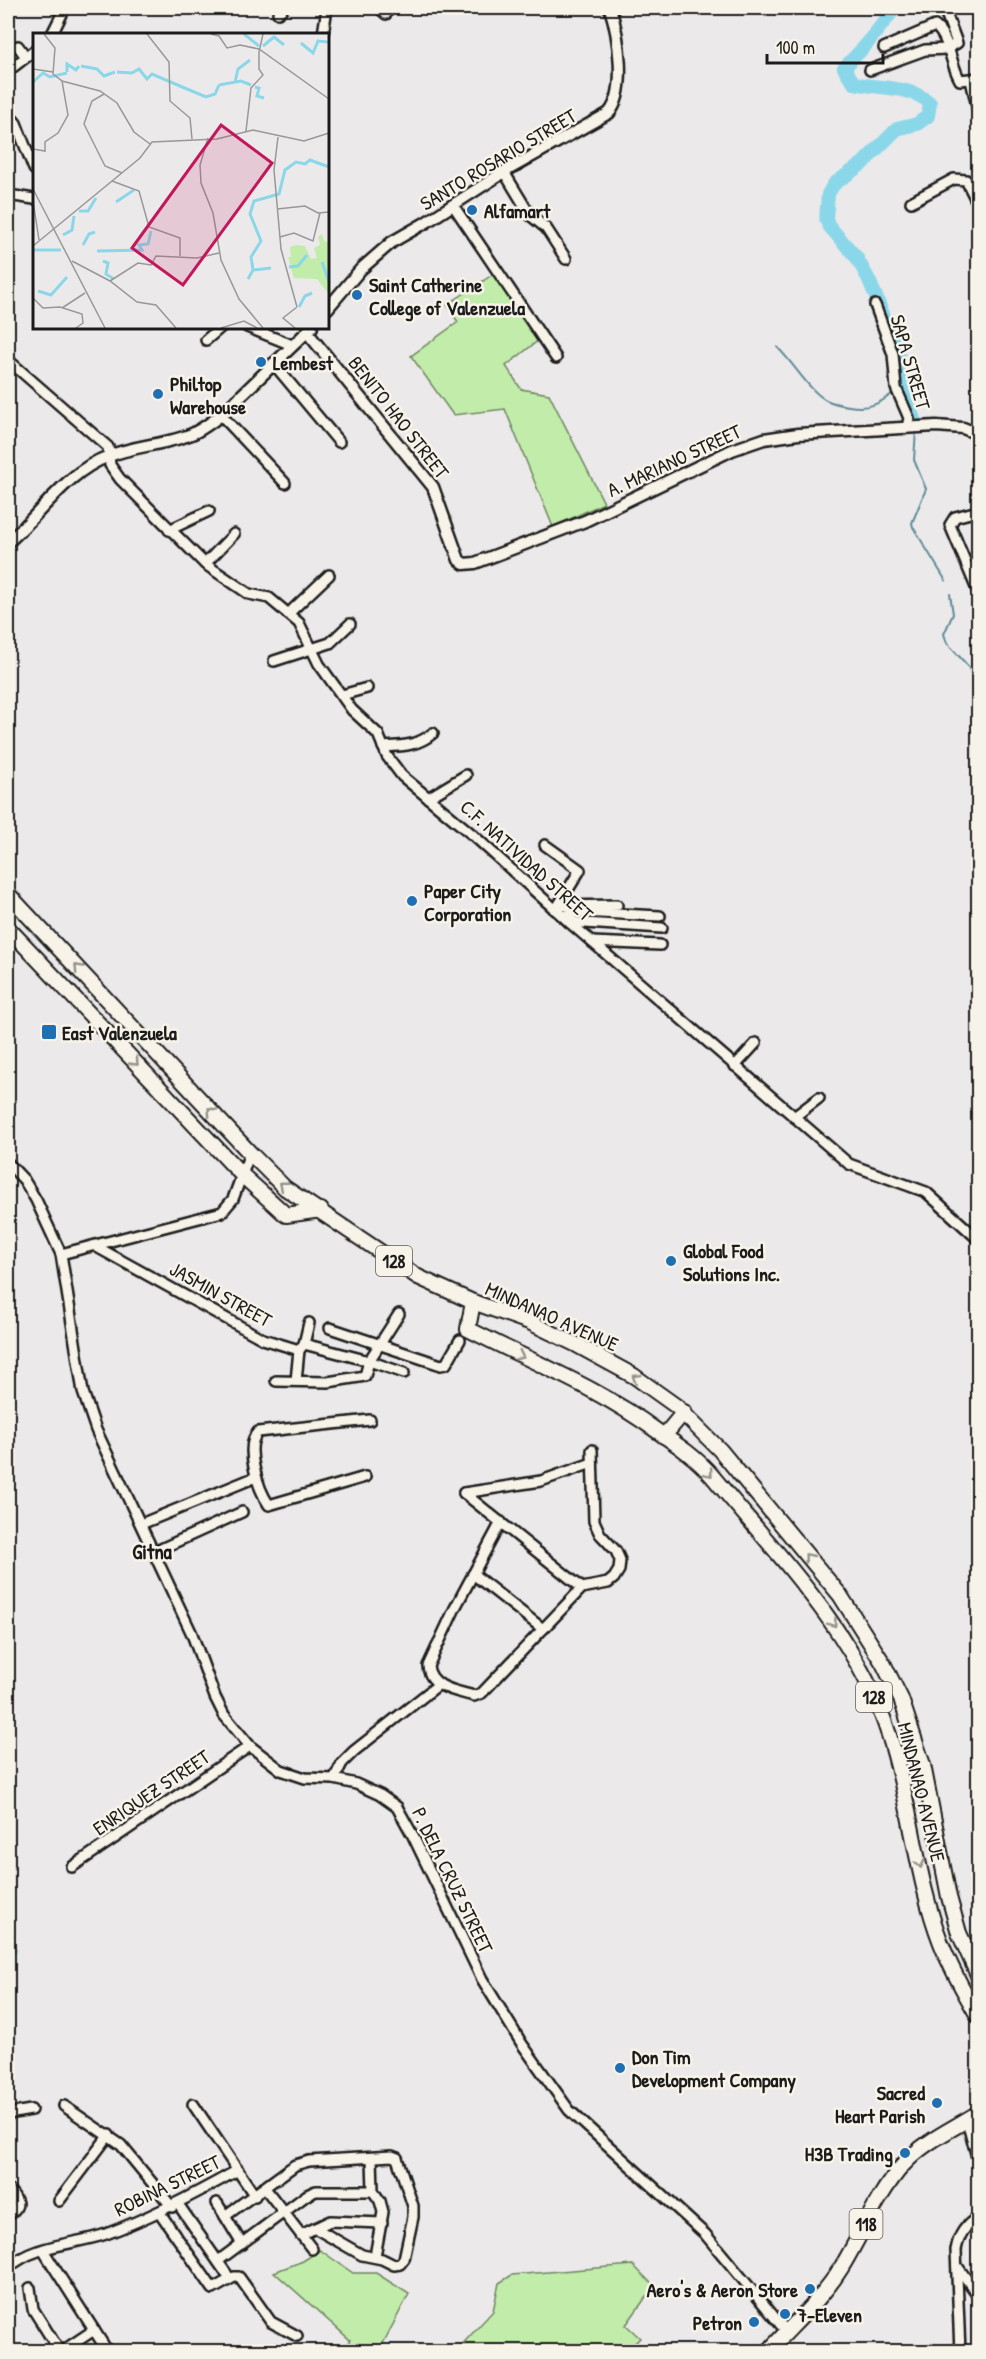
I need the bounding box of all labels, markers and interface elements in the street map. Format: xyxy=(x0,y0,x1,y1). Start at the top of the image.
scale bar xyxy=(767,27,882,65)
inset map xyxy=(33,33,328,328)
text: 100 m xyxy=(776,35,815,60)
street label: SANTO ROSARIO STREET xyxy=(415,101,582,216)
place label: Alfamart xyxy=(484,197,551,224)
marker: Alfamart xyxy=(465,203,479,217)
place label: Saint Catherine College of Valenzuela xyxy=(369,271,525,322)
marker: Saint Catherine College of Valenzuela xyxy=(350,288,364,302)
street label: SAPA STREET xyxy=(885,311,938,413)
place label: Lembest xyxy=(273,349,334,376)
street label: BENITO HAO STREET xyxy=(343,350,456,484)
marker: Lembest xyxy=(254,355,268,369)
place label: Philtop Warehouse xyxy=(170,370,246,420)
marker: Philtop Warehouse xyxy=(151,387,165,401)
street label: A. MARIANO STREET xyxy=(603,417,746,503)
street label: C.F. NATIVIDAD STREET xyxy=(455,793,600,927)
place label: Paper City Corporation xyxy=(424,877,511,928)
marker: Paper City Corporation xyxy=(405,894,419,908)
one-way arrow xyxy=(74,964,85,974)
place label: East Valenzuela xyxy=(62,1019,177,1046)
marker: East Valenzuela xyxy=(40,1023,58,1041)
one-way arrow xyxy=(127,1054,138,1065)
one-way arrow xyxy=(207,1107,218,1118)
one-way arrow xyxy=(279,1181,290,1192)
place label: Global Food Solutions Inc. xyxy=(683,1237,780,1287)
road number: 128 xyxy=(376,1246,412,1276)
marker: Global Food Solutions Inc. xyxy=(664,1254,678,1268)
street label: JASMIN STREET xyxy=(165,1255,277,1333)
street label: MINDANAO AVENUE xyxy=(481,1275,623,1357)
one-way arrow xyxy=(513,1348,524,1360)
one-way arrow xyxy=(632,1375,643,1386)
one-way arrow xyxy=(702,1466,713,1477)
district label: Gitna xyxy=(132,1537,173,1566)
one-way arrow xyxy=(805,1553,816,1564)
one-way arrow xyxy=(826,1617,837,1628)
road number: 128 xyxy=(856,1682,892,1712)
street label: MINDANAO AVENUE xyxy=(892,1719,952,1865)
street label: ENRIQUEZ STREET xyxy=(87,1743,215,1841)
street label: P. DELA CRUZ STREET xyxy=(406,1803,500,1958)
one-way arrow xyxy=(913,1859,926,1869)
place label: Don Tim Development Company xyxy=(632,2043,796,2094)
marker: Don Tim Development Company xyxy=(613,2061,627,2075)
place label: Sacred Heart Parish xyxy=(835,2079,926,2129)
marker: Sacred Heart Parish xyxy=(930,2096,944,2110)
place label: H3B Trading xyxy=(805,2140,893,2168)
marker: H3B Trading xyxy=(898,2146,912,2160)
street label: ROBINA STREET xyxy=(110,2147,225,2222)
road number: 118 xyxy=(850,2209,882,2239)
place label: Aero's & Aeron Store xyxy=(647,2276,798,2303)
marker: Aero's & Aeron Store xyxy=(803,2282,817,2296)
place label: 7-Eleven xyxy=(796,2301,862,2328)
marker: 7-Eleven xyxy=(778,2307,792,2321)
place label: Petron xyxy=(693,2309,742,2336)
marker: Petron xyxy=(747,2315,761,2329)

